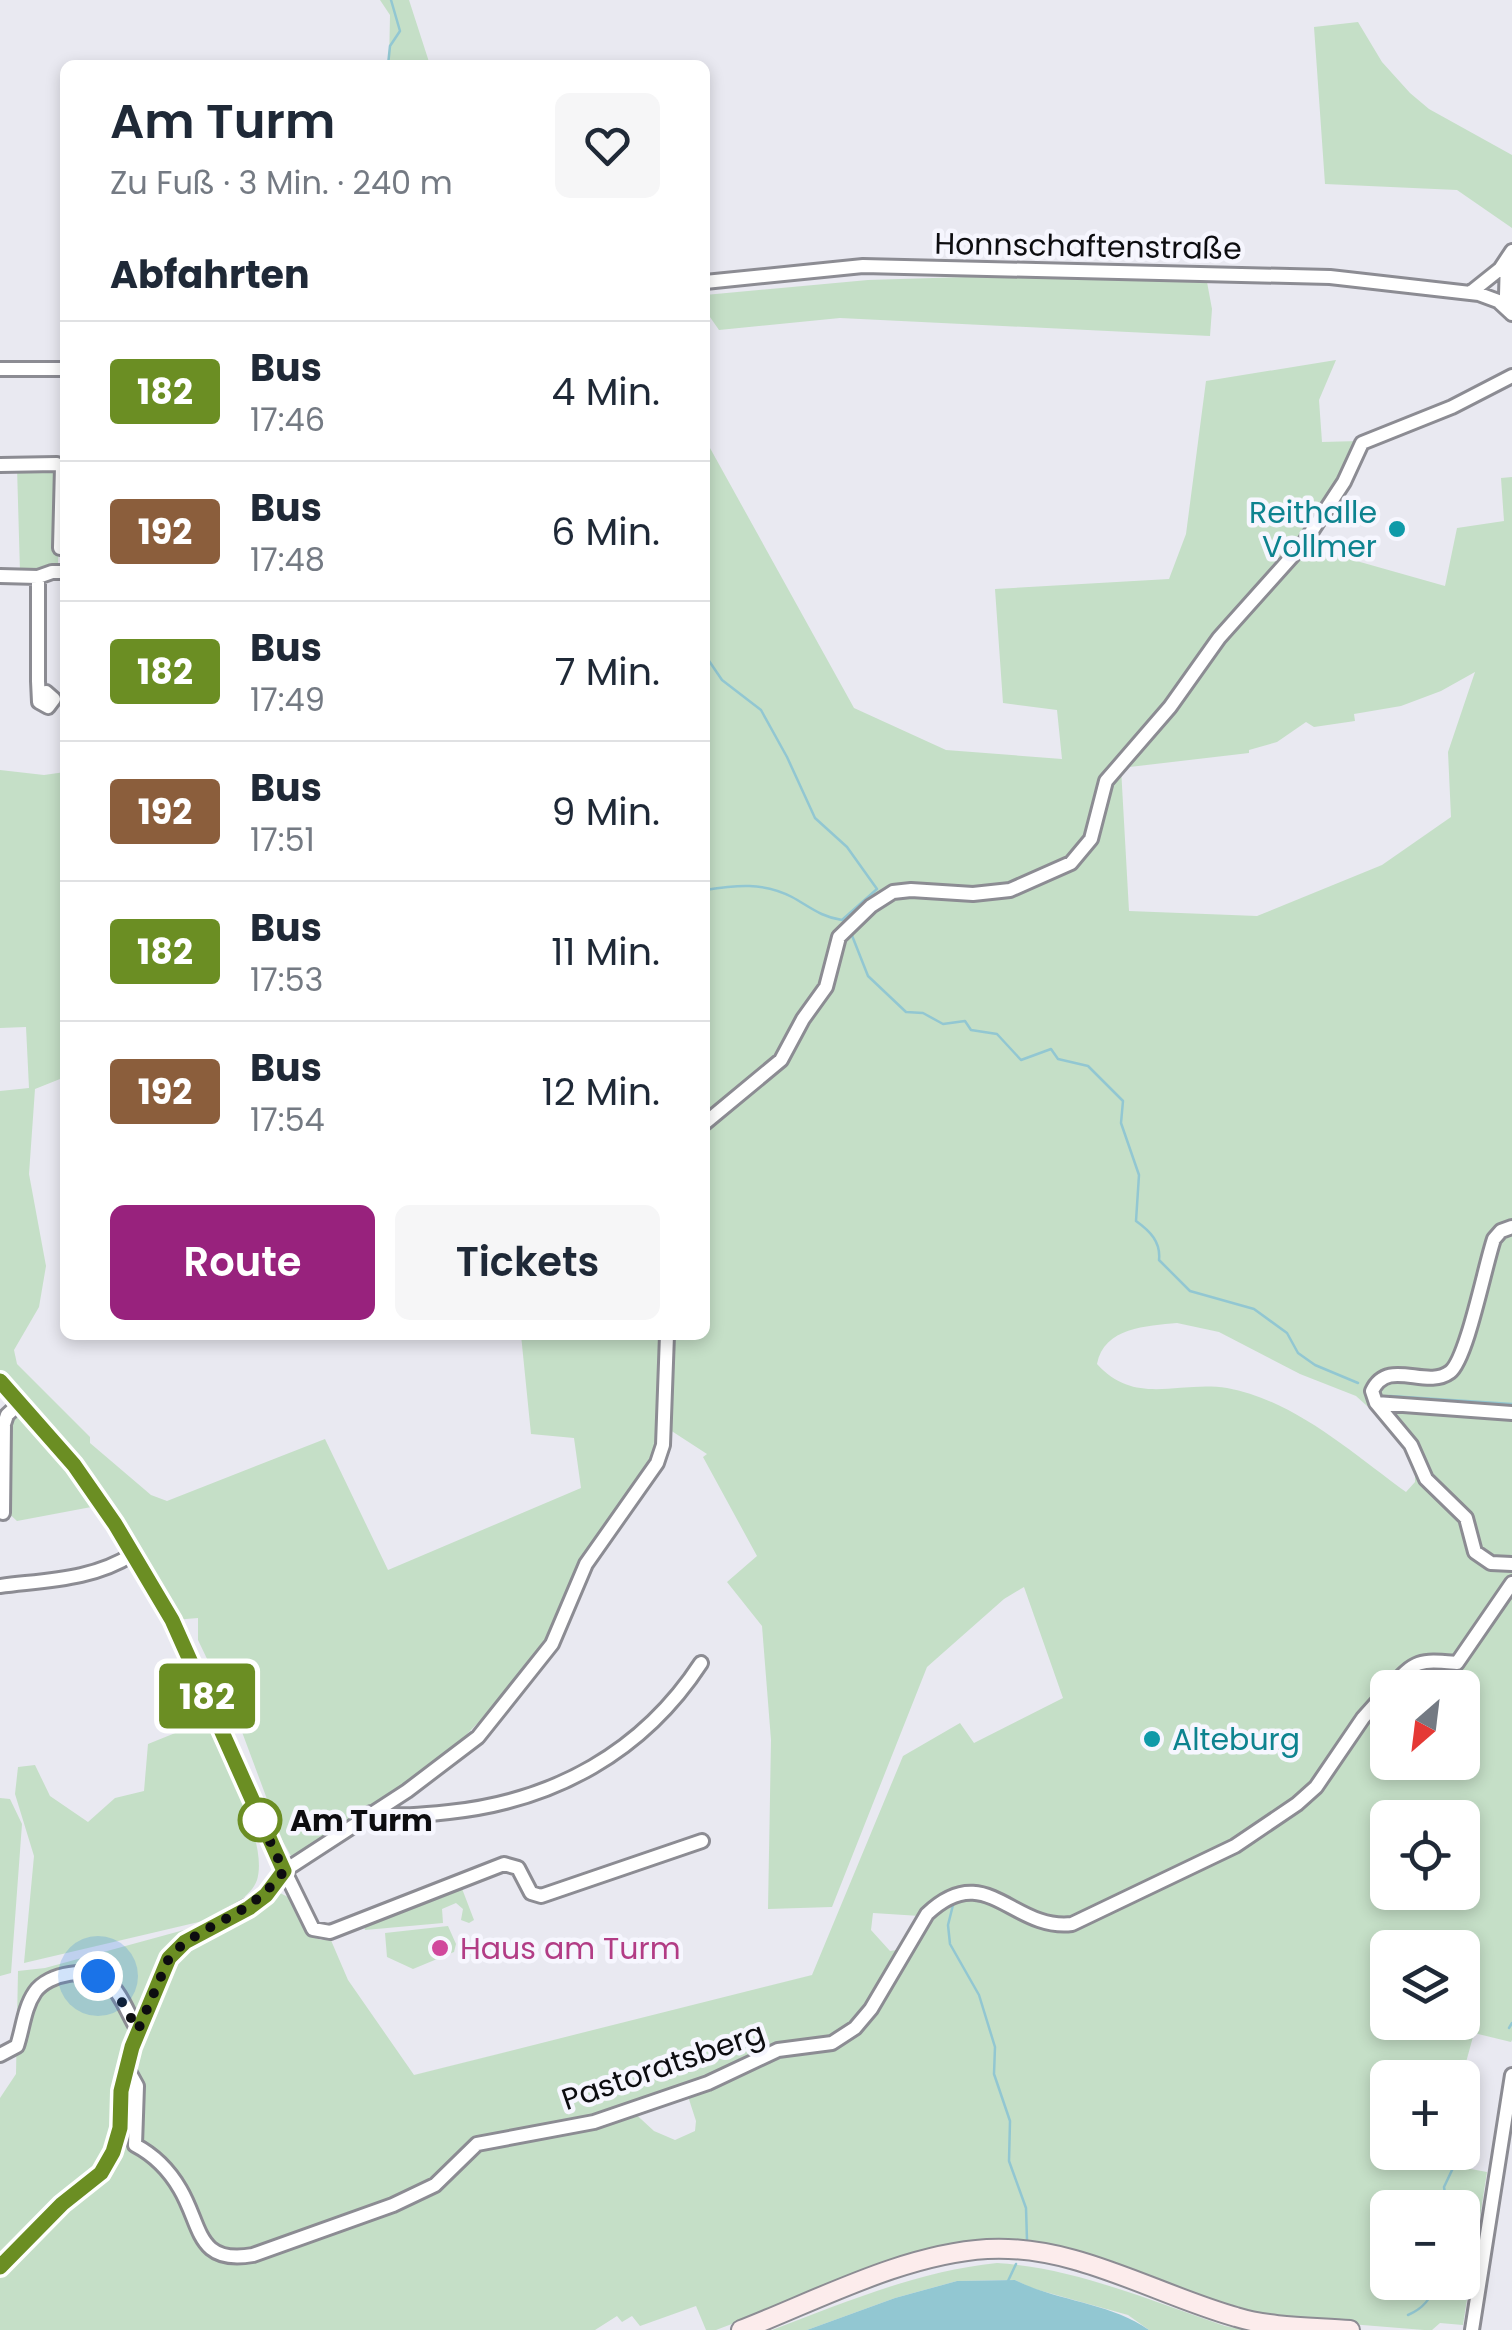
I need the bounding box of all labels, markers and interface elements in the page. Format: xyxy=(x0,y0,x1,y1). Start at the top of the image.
text: Am Turm xyxy=(110,88,335,155)
button: heart xyxy=(555,93,660,198)
text: Zu Fuß · 3 Min. · 240 m xyxy=(110,160,453,205)
street label: Honnschaftenstraße xyxy=(934,222,1242,270)
text: Abfahrten xyxy=(110,248,310,301)
text: Bus xyxy=(250,341,322,394)
text: 4 Min. xyxy=(552,365,660,418)
text: 182 xyxy=(137,367,193,416)
text: 17:46 xyxy=(250,397,325,442)
text: Bus xyxy=(250,481,322,534)
place label: Reithalle Vollmer xyxy=(1249,491,1377,568)
text: 6 Min. xyxy=(551,505,660,558)
text: 192 xyxy=(138,507,192,556)
marker: Reithalle Vollmer xyxy=(1386,518,1408,540)
text: 17:48 xyxy=(250,537,325,582)
text: Bus xyxy=(250,621,322,674)
text: 7 Min. xyxy=(555,645,660,698)
text: 182 xyxy=(137,647,193,696)
text: 17:49 xyxy=(250,677,325,722)
text: Bus xyxy=(250,761,322,814)
text: 9 Min. xyxy=(552,785,660,838)
text: 192 xyxy=(138,787,192,836)
text: 17:51 xyxy=(250,817,315,862)
text: Bus xyxy=(250,901,322,954)
text: 11 Min. xyxy=(551,925,660,978)
text: 182 xyxy=(137,927,193,976)
text: 17:53 xyxy=(250,957,323,1002)
text: Bus xyxy=(250,1041,322,1094)
text: 12 Min. xyxy=(541,1065,660,1118)
text: 192 xyxy=(138,1067,192,1116)
text: 17:54 xyxy=(250,1097,325,1142)
button: Route xyxy=(110,1205,375,1320)
button: Tickets xyxy=(395,1205,660,1320)
line badge: 182 xyxy=(150,1664,264,1728)
north arrow xyxy=(1370,1670,1480,1780)
map controls xyxy=(1370,1670,1480,2300)
text: 182 xyxy=(179,1672,235,1721)
place label: Alteburg xyxy=(1172,1718,1300,1761)
marker: Alteburg xyxy=(1141,1728,1163,1750)
marker: Am Turm xyxy=(239,1799,281,1841)
place label: Am Turm xyxy=(290,1799,433,1842)
button: locate xyxy=(1370,1800,1480,1910)
place label: Haus am Turm xyxy=(460,1927,681,1970)
button: layers xyxy=(1370,1930,1480,2040)
marker: Haus am Turm xyxy=(429,1937,451,1959)
your location xyxy=(73,1951,123,2001)
street label: Pastoratsberg xyxy=(556,2011,770,2121)
button: + xyxy=(1370,2060,1480,2170)
button: − xyxy=(1370,2190,1480,2300)

